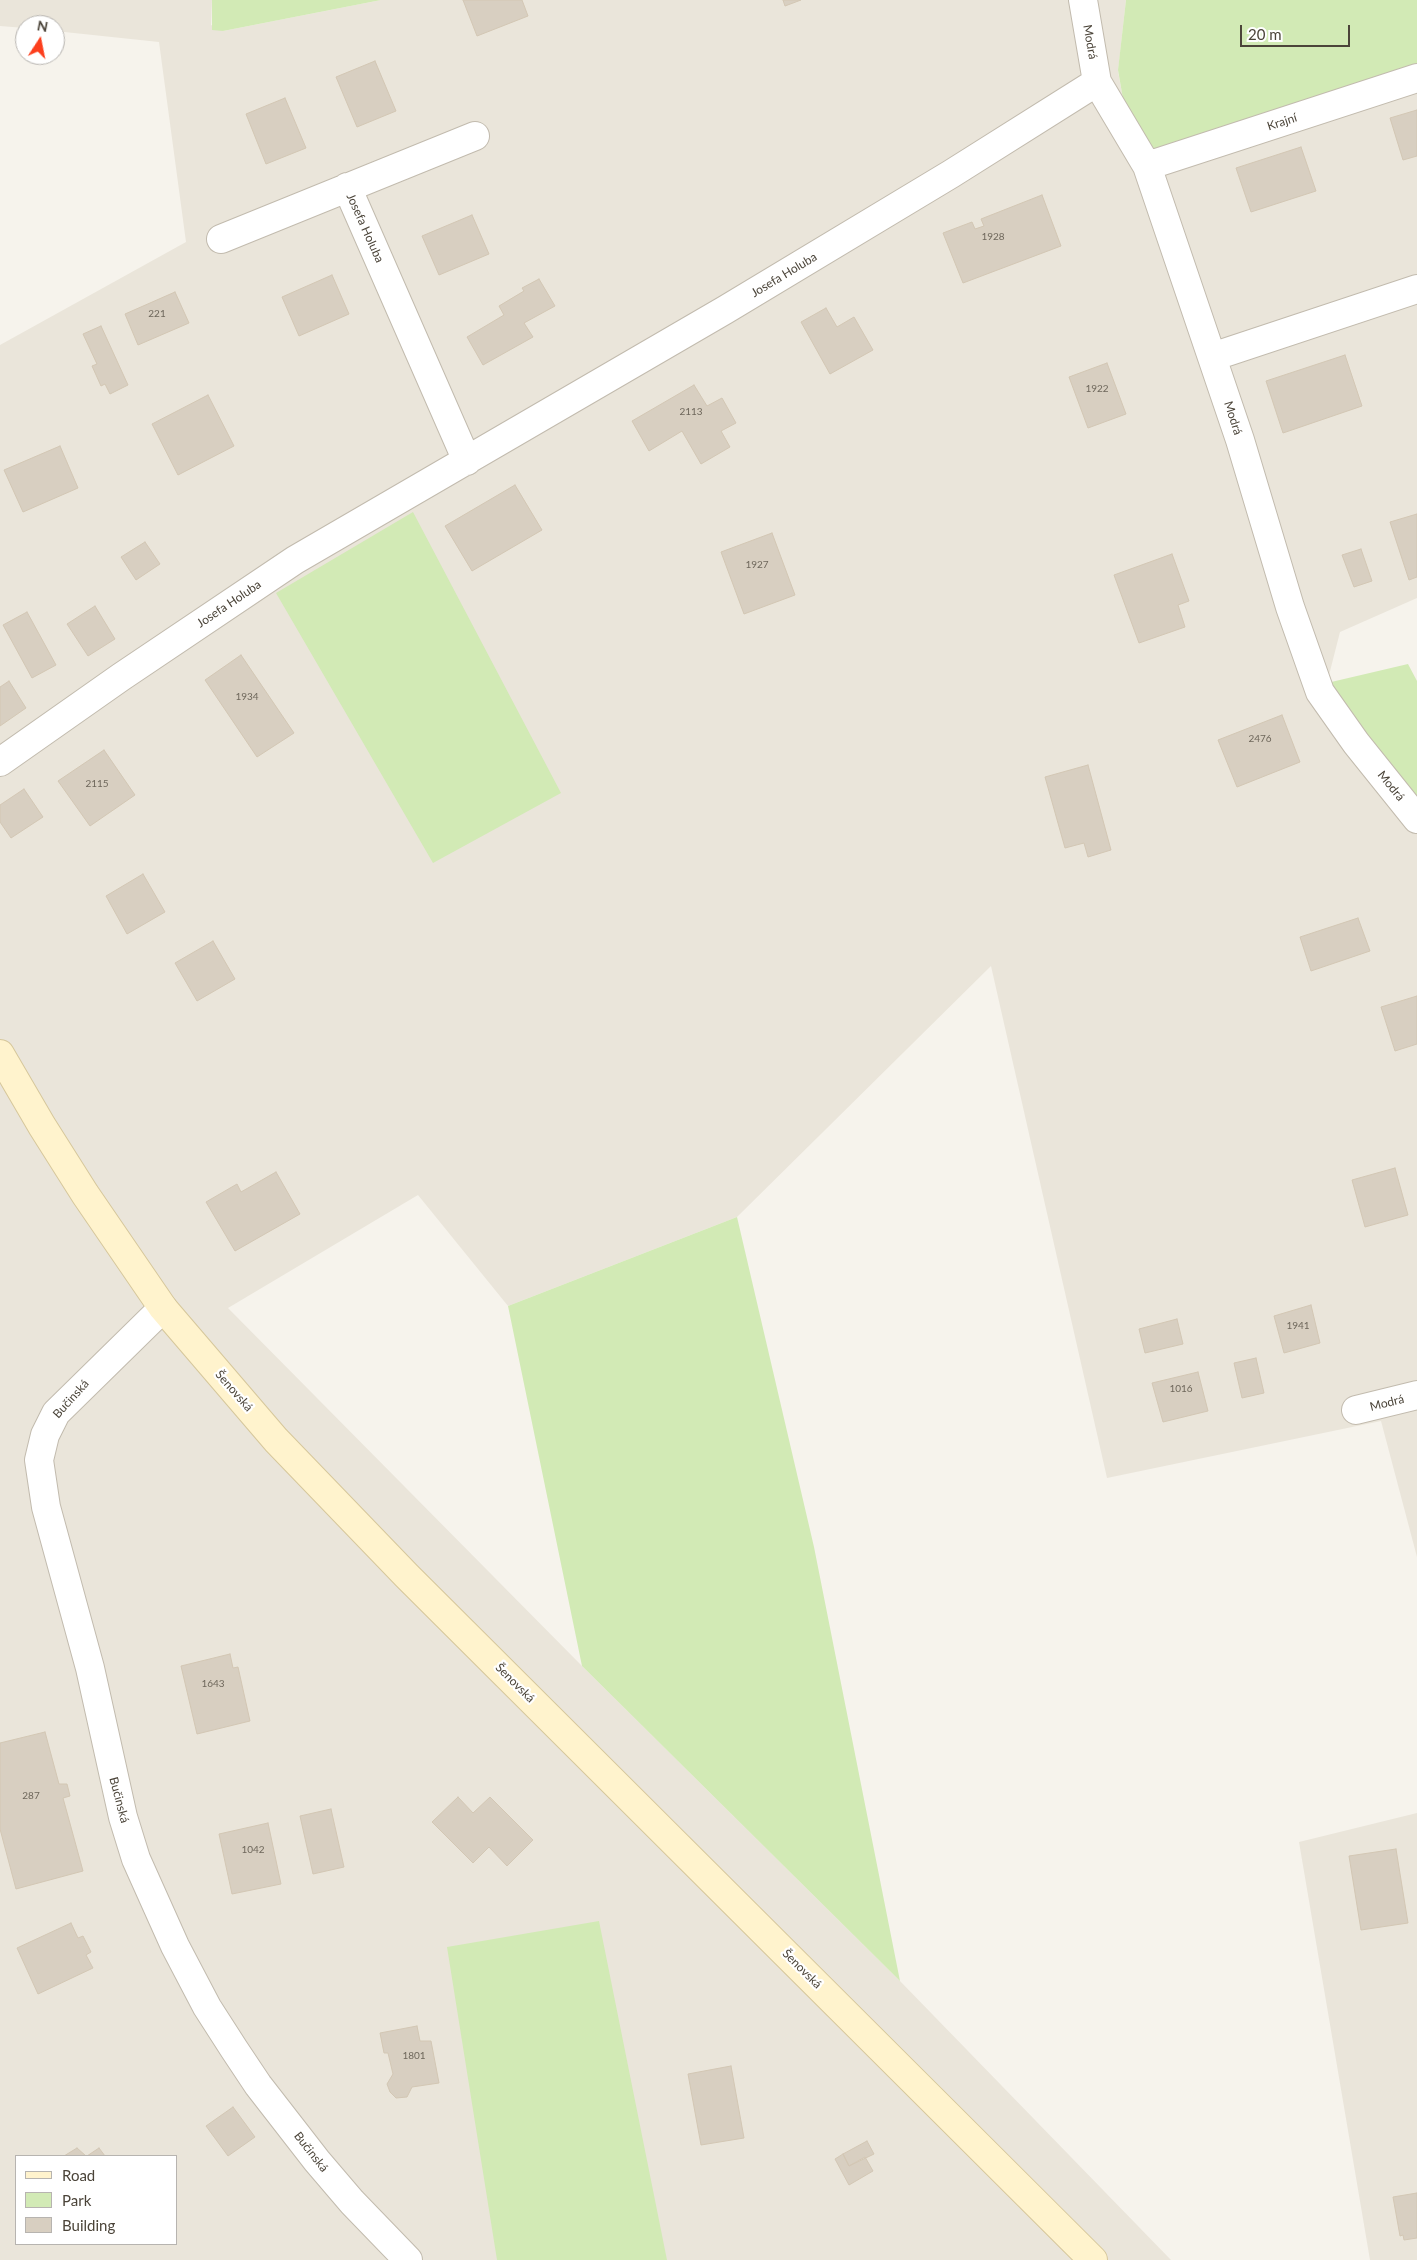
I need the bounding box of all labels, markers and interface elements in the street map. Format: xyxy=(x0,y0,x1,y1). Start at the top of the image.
north arrow xyxy=(15,15,65,65)
scale bar xyxy=(1242,15,1352,47)
text: N xyxy=(36,16,50,35)
street label: Modrá xyxy=(1080,24,1100,60)
text: 20 m xyxy=(1248,25,1282,43)
street label: Krajní xyxy=(1265,110,1299,134)
street label: Josefa Holuba xyxy=(343,191,387,265)
house number: 1928 xyxy=(981,231,1005,243)
street label: Josefa Holuba xyxy=(748,250,820,300)
house number: 221 xyxy=(148,308,166,320)
house number: 1922 xyxy=(1085,383,1109,395)
street label: Modrá xyxy=(1221,399,1245,437)
house number: 2113 xyxy=(679,406,703,418)
house number: 1927 xyxy=(745,559,769,571)
street label: Josefa Holuba xyxy=(194,577,264,631)
house number: 1934 xyxy=(235,691,259,703)
house number: 2476 xyxy=(1248,733,1272,745)
street label: Modrá xyxy=(1374,768,1408,804)
house number: 2115 xyxy=(85,778,109,790)
house number: 1941 xyxy=(1286,1320,1310,1332)
street label: Šenovská xyxy=(212,1368,256,1414)
street label: Bučinská xyxy=(50,1377,92,1421)
house number: 1016 xyxy=(1169,1383,1193,1395)
street label: Modrá xyxy=(1368,1392,1406,1414)
street label: Šenovská xyxy=(492,1660,538,1706)
house number: 1643 xyxy=(201,1678,225,1690)
street label: Bučinská xyxy=(106,1775,132,1825)
house number: 287 xyxy=(22,1790,40,1802)
house number: 1042 xyxy=(241,1844,265,1856)
street label: Šenovská xyxy=(779,1946,825,1992)
house number: 1801 xyxy=(402,2050,426,2062)
street label: Bučinská xyxy=(291,2129,331,2175)
legend xyxy=(15,2155,178,2245)
text: Road xyxy=(62,2166,95,2184)
text: Park xyxy=(62,2191,91,2209)
text: Building xyxy=(62,2216,115,2234)

